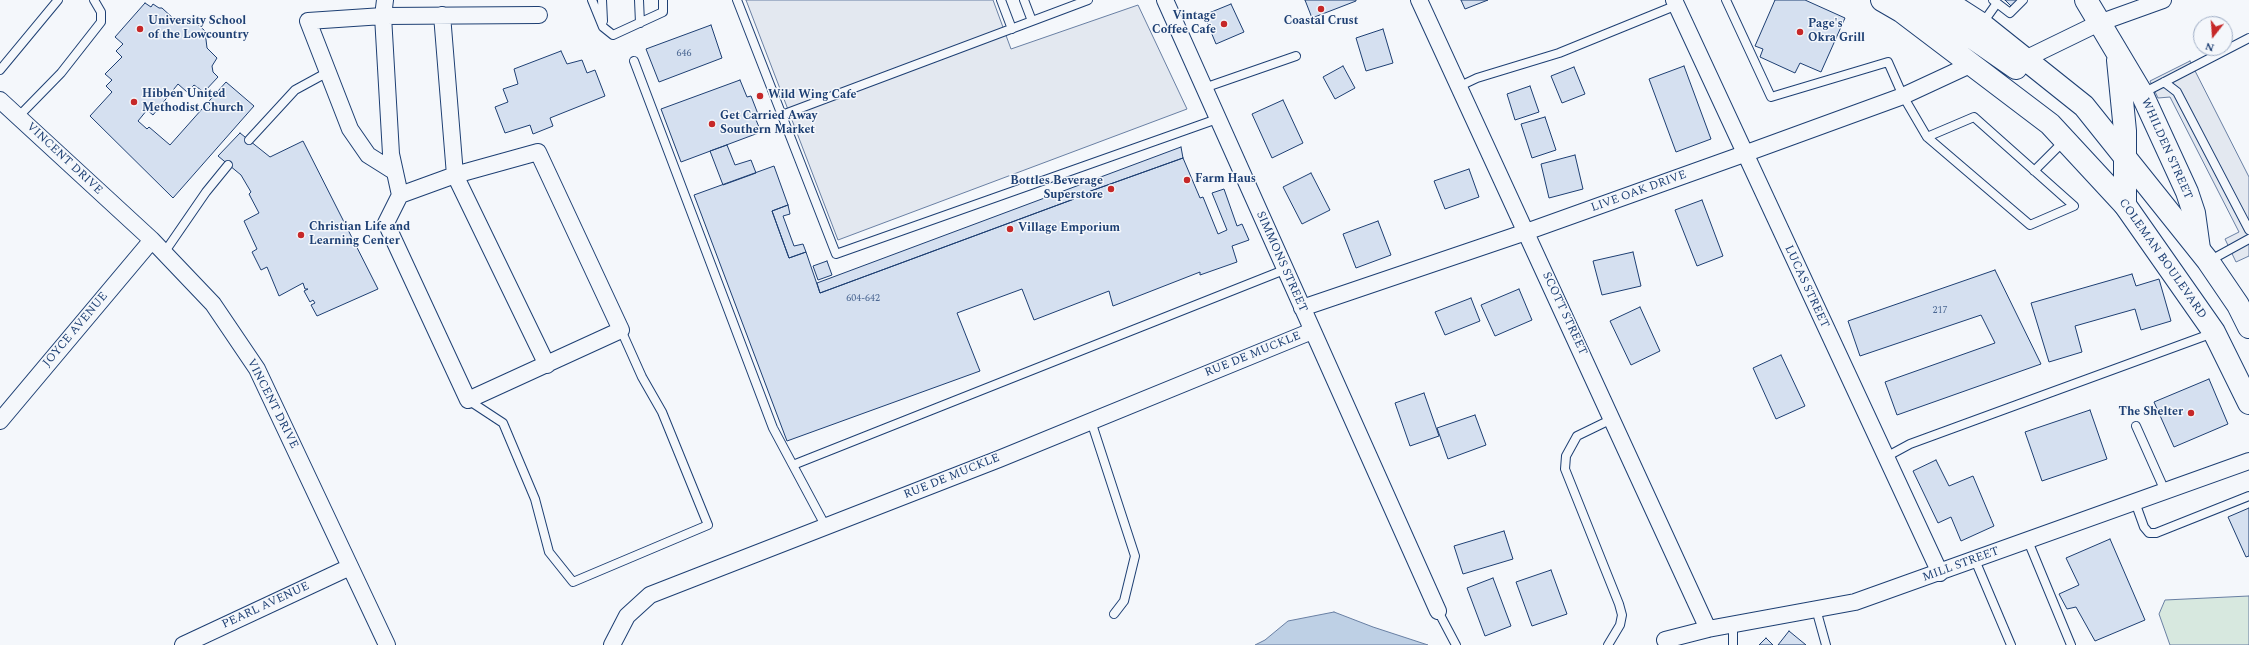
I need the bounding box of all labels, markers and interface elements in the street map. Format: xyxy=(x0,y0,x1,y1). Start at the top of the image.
marker: Coastal Crust xyxy=(1316,4,1326,14)
place label: Vintage Coffee Cafe xyxy=(1152,10,1216,38)
place label: University School of the Lowcountry xyxy=(148,15,248,43)
place label: Coastal Crust xyxy=(1284,15,1358,29)
north arrow xyxy=(2193,16,2233,56)
place label: Page's Okra Grill xyxy=(1808,18,1865,46)
marker: Vintage Coffee Cafe xyxy=(1219,19,1229,29)
marker: University School of the Lowcountry xyxy=(135,24,145,34)
marker: Page's Okra Grill xyxy=(1795,27,1805,37)
text: N xyxy=(2203,38,2216,56)
house number: 646 xyxy=(677,48,691,60)
place label: Hibben United Methodist Church xyxy=(142,88,244,116)
place label: Wild Wing Cafe xyxy=(768,89,857,103)
marker: Wild Wing Cafe xyxy=(755,91,765,101)
street label: WHILDEN STREET xyxy=(2137,96,2195,202)
marker: Hibben United Methodist Church xyxy=(129,97,139,107)
place label: Get Carried Away Southern Market xyxy=(720,110,817,138)
marker: Get Carried Away Southern Market xyxy=(707,119,717,129)
street label: VINCENT DRIVE xyxy=(23,120,105,198)
street label: LIVE OAK DRIVE xyxy=(1589,168,1689,216)
place label: Farm Haus xyxy=(1195,173,1256,187)
place label: Bottles Beverage Superstore xyxy=(1010,175,1103,203)
marker: Farm Haus xyxy=(1182,175,1192,185)
marker: Bottles Beverage Superstore xyxy=(1106,184,1116,194)
street label: COLEMAN BOULEVARD xyxy=(2115,196,2209,322)
street label: SIMMONS STREET xyxy=(1252,209,1310,315)
place label: Christian Life and Learning Center xyxy=(309,221,410,249)
place label: Village Emporium xyxy=(1018,222,1120,236)
marker: Village Emporium xyxy=(1005,224,1015,234)
marker: Christian Life and Learning Center xyxy=(296,230,306,240)
street label: LUCAS STREET xyxy=(1781,243,1831,331)
street label: SCOTT STREET xyxy=(1538,270,1590,358)
street label: JOYCE AVENUE xyxy=(41,290,111,370)
house number: 604-642 xyxy=(846,293,880,305)
house number: 217 xyxy=(1933,305,1947,317)
street label: RUE DE MUCKLE xyxy=(1203,329,1303,381)
street label: VINCENT DRIVE xyxy=(243,357,301,451)
place label: The Shelter xyxy=(2118,406,2183,420)
marker: The Shelter xyxy=(2186,408,2196,418)
street label: RUE DE MUCKLE xyxy=(902,451,1002,503)
street label: MILL STREET xyxy=(1921,544,2001,586)
street label: PEARL AVENUE xyxy=(220,579,312,633)

